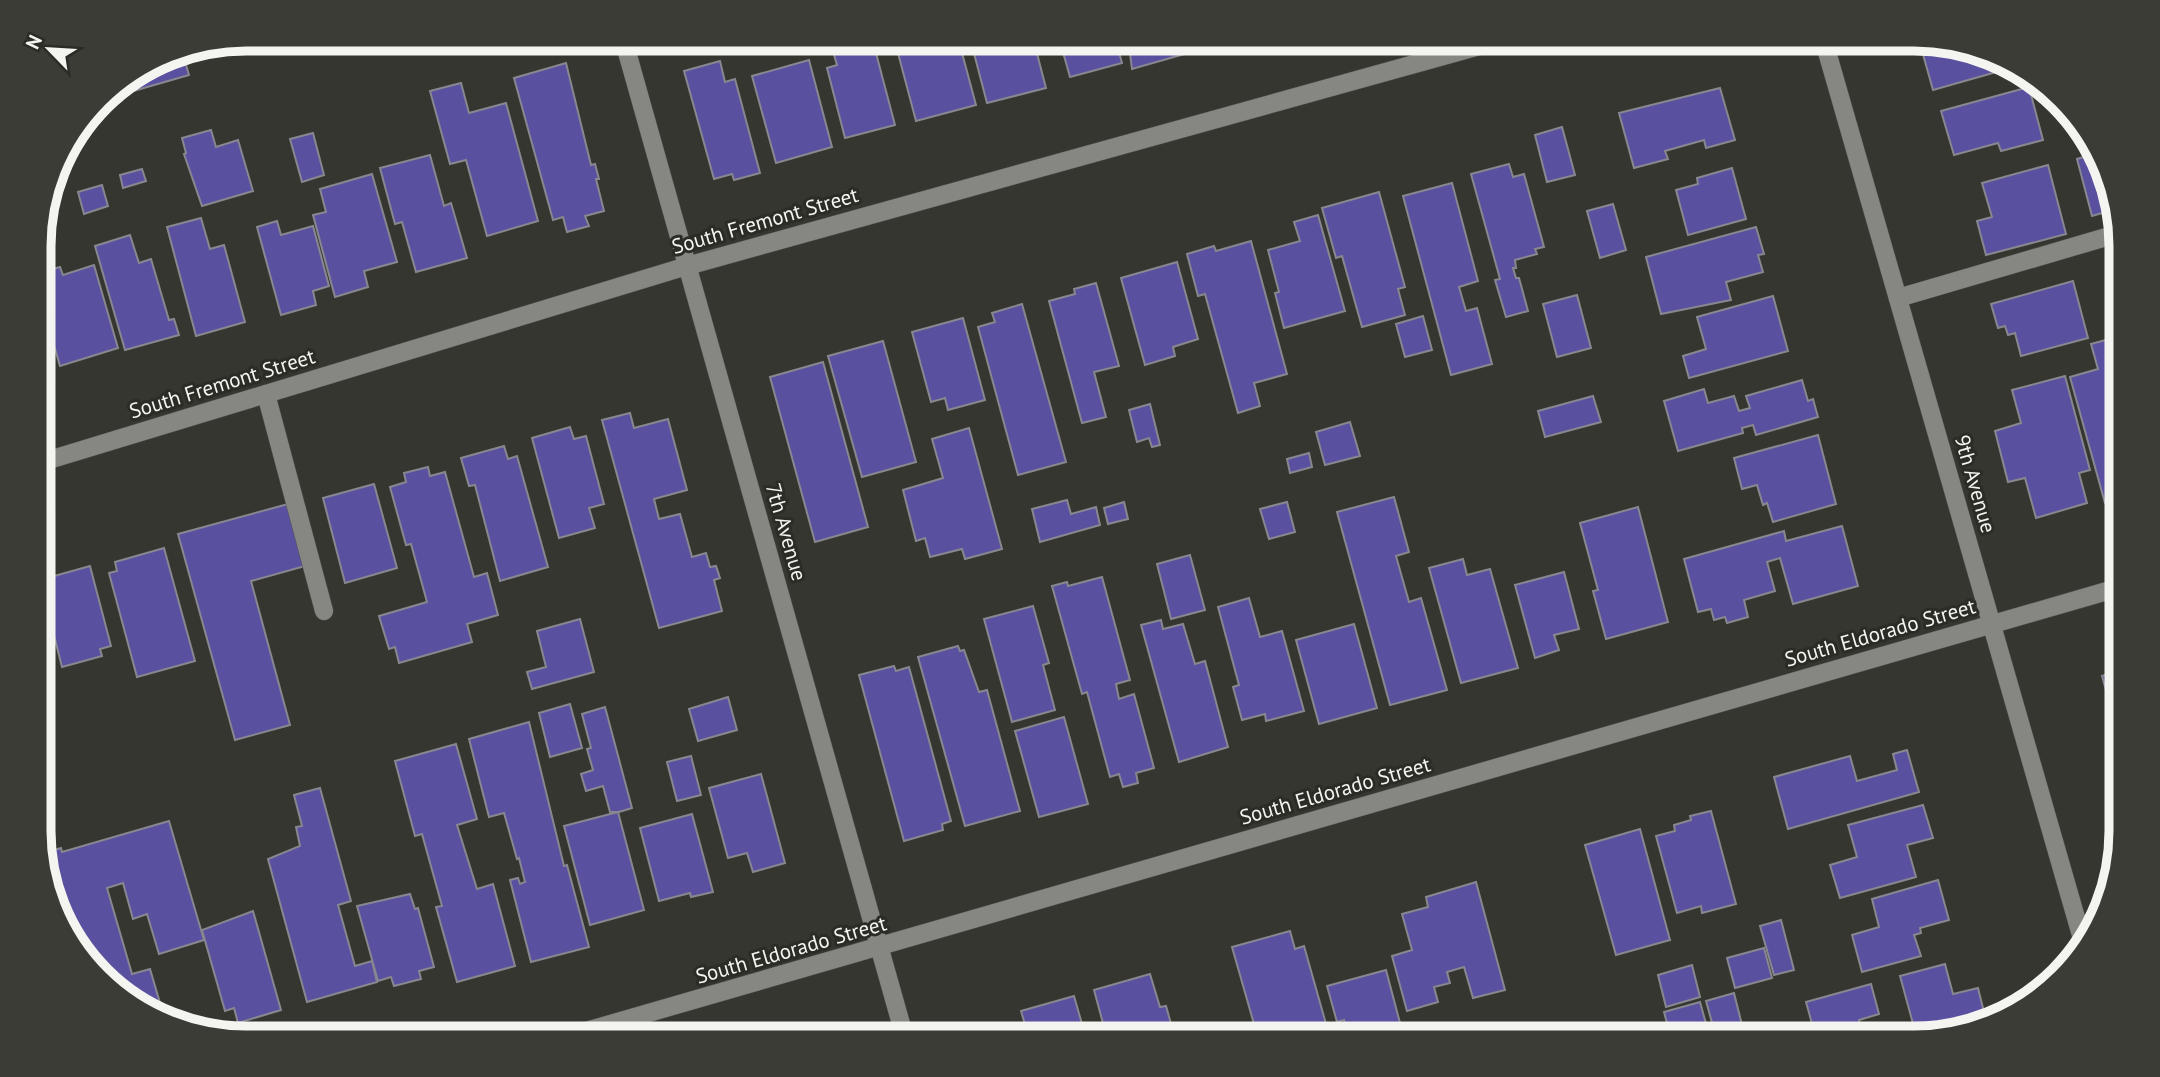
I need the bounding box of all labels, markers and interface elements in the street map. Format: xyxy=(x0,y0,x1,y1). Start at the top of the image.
north arrow xyxy=(14,14,84,84)
text: N xyxy=(20,31,47,53)
street label: South Fremont Street xyxy=(668,181,861,260)
street label: South Fremont Street xyxy=(126,342,318,425)
street label: 9th Avenue xyxy=(1949,432,2002,536)
street label: 7th Avenue xyxy=(760,480,813,584)
street label: South Eldorado Street xyxy=(1781,592,1978,673)
street label: South Eldorado Street xyxy=(1236,750,1433,831)
street label: South Eldorado Street xyxy=(692,909,889,990)

